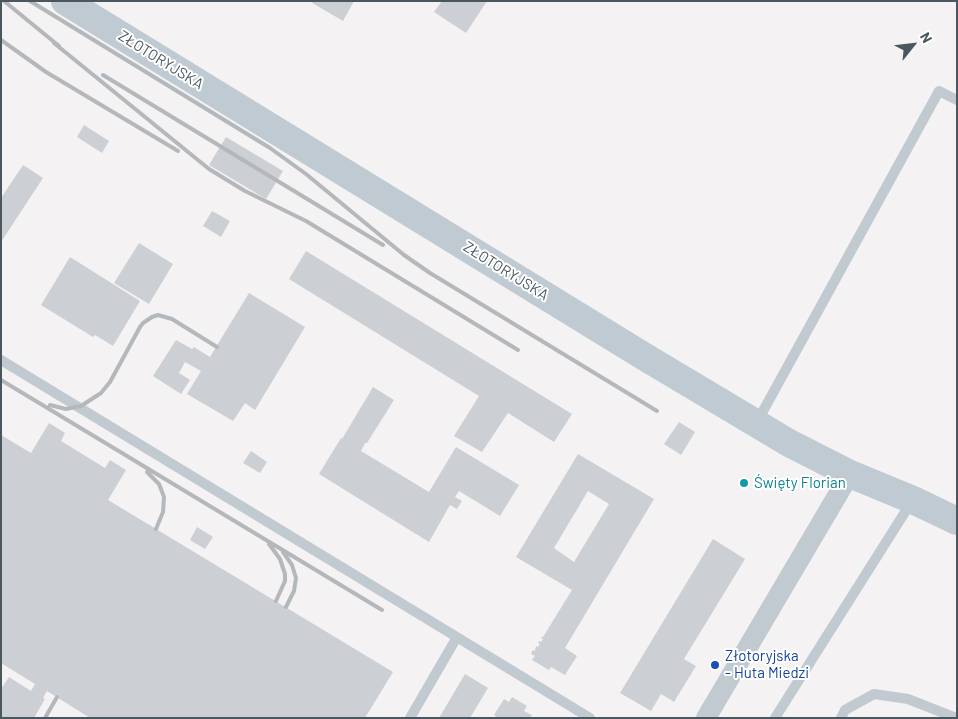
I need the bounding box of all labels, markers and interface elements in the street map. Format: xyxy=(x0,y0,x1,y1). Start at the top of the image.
north arrow xyxy=(888,20,938,70)
street label: ZŁOTORYJSKA xyxy=(115,27,207,93)
text: N xyxy=(917,29,936,46)
street label: ZŁOTORYJSKA xyxy=(460,238,552,304)
place label: Święty Florian xyxy=(754,474,846,492)
marker: Święty Florian xyxy=(738,477,750,489)
place label: Złotoryjska - Huta Miedzi xyxy=(725,647,809,682)
marker: Złotoryjska - Huta Miedzi xyxy=(709,659,721,671)

